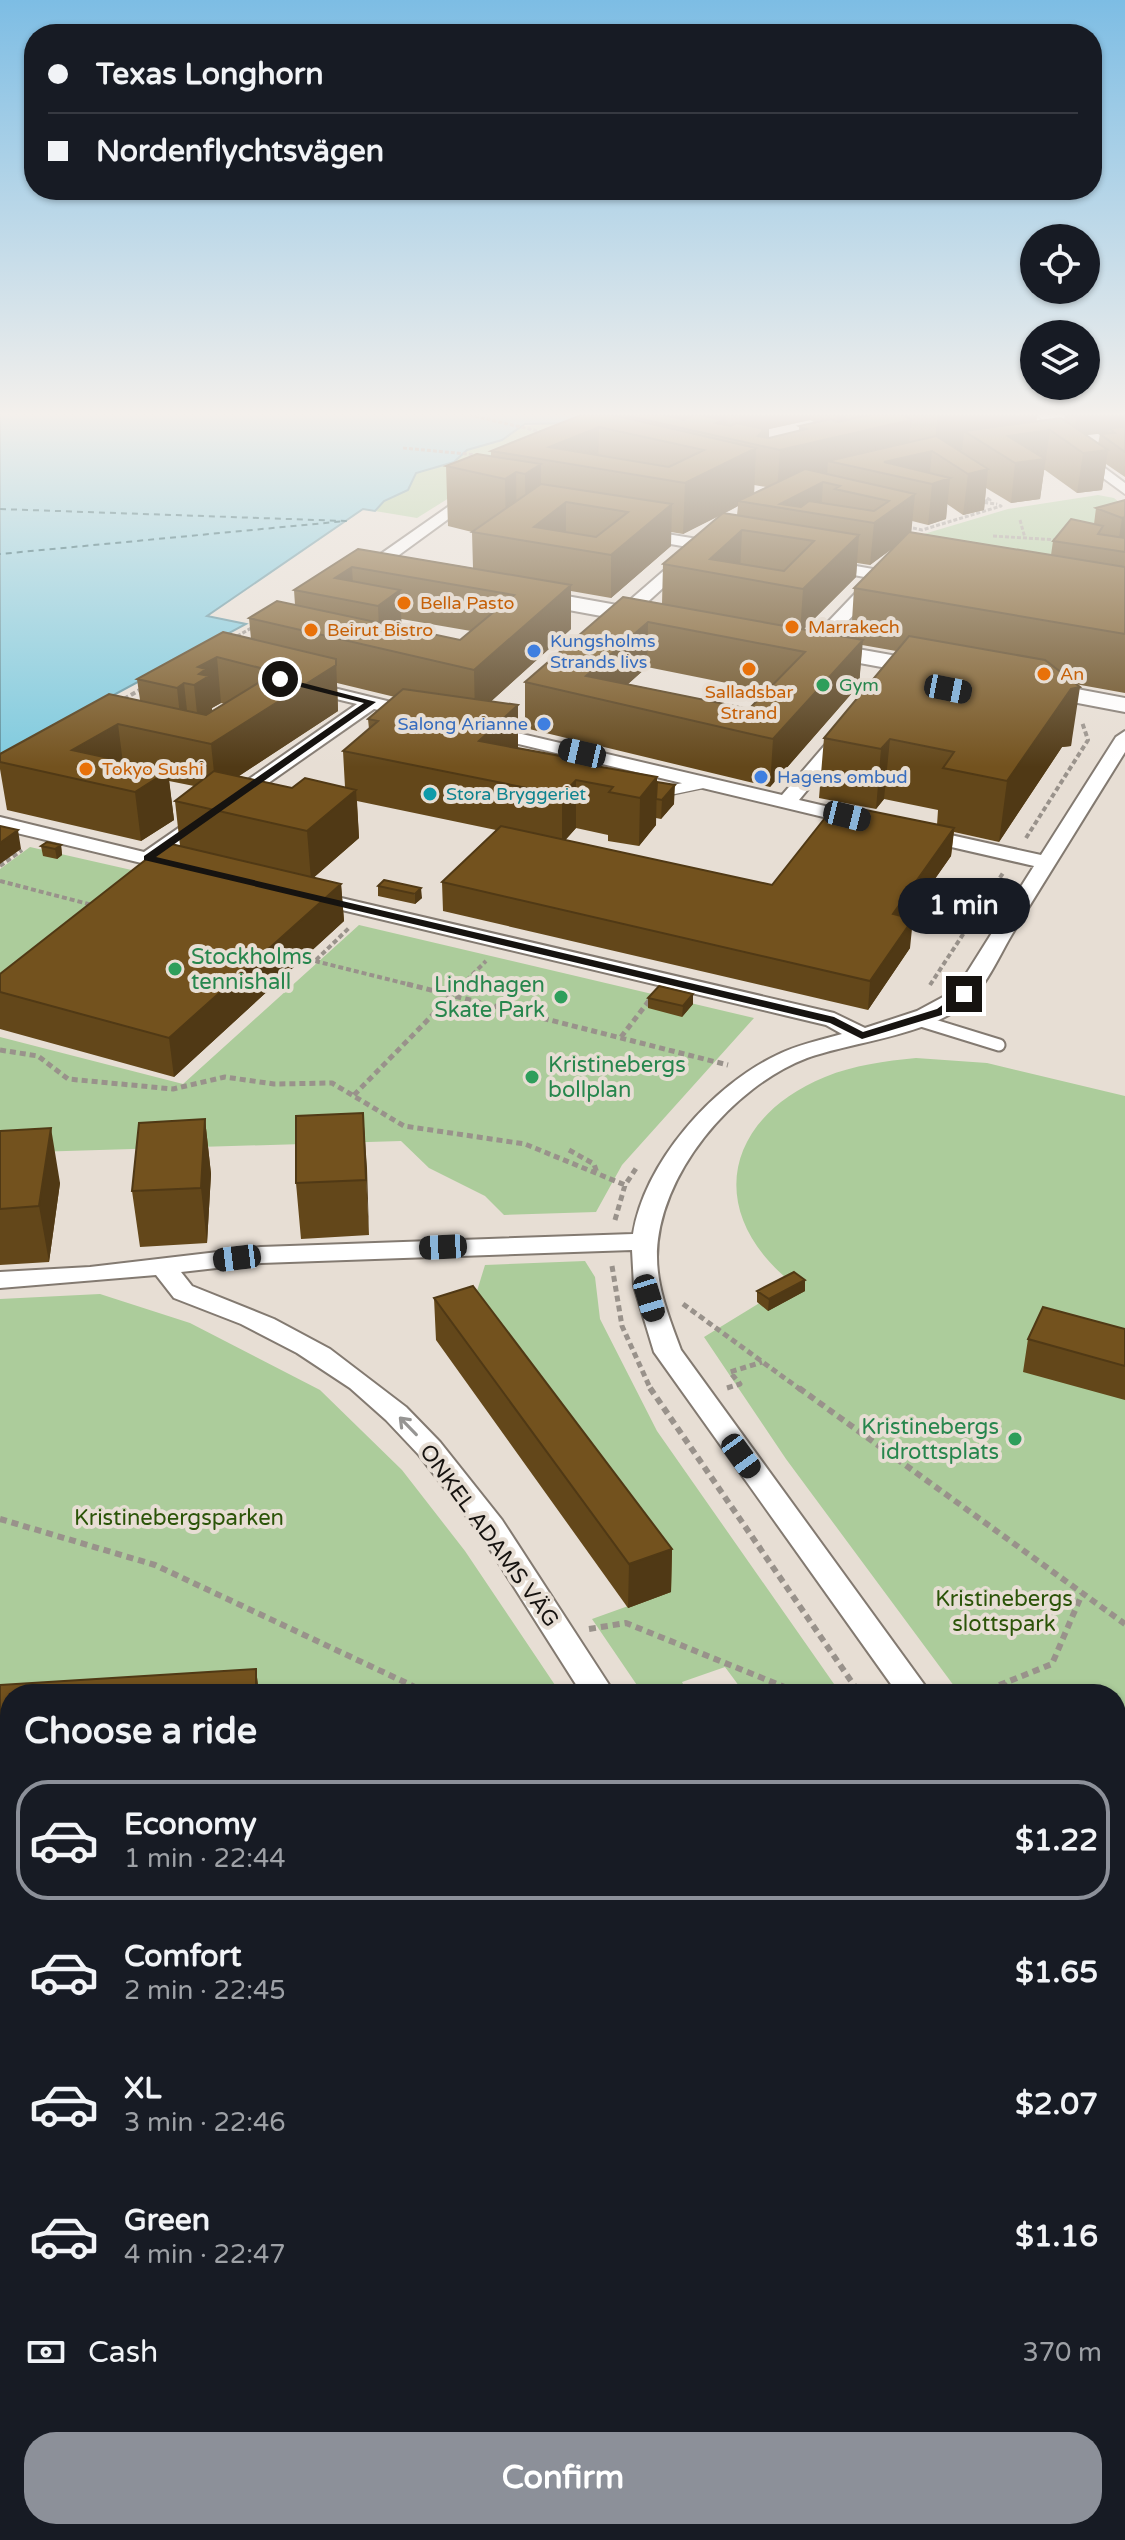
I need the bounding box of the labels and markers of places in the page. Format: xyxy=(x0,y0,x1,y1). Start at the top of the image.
place label: Bella Pasto xyxy=(420,592,514,614)
marker: Bella Pasto xyxy=(395,594,413,612)
place label: Marrakech xyxy=(808,616,900,638)
marker: Marrakech xyxy=(783,618,801,636)
place label: Beirut Bistro xyxy=(327,619,433,641)
marker: Beirut Bistro xyxy=(302,621,320,639)
place label: Kungsholms Strands livs xyxy=(550,630,656,673)
marker: Kungsholms Strands livs xyxy=(525,642,543,660)
marker: Salladsbar Strand xyxy=(740,660,758,678)
place label: An xyxy=(1060,663,1084,685)
marker: An xyxy=(1035,665,1053,683)
place label: Gym xyxy=(839,674,879,696)
marker: Gym xyxy=(814,676,832,694)
place label: Salladsbar Strand xyxy=(705,681,793,724)
place label: Salong Arianne xyxy=(397,713,528,735)
marker: Salong Arianne xyxy=(535,715,553,733)
place label: Tokyo Sushi xyxy=(102,758,204,780)
marker: Tokyo Sushi xyxy=(77,760,95,778)
place label: Hagens ombud xyxy=(777,766,908,788)
marker: Hagens ombud xyxy=(752,768,770,786)
place label: Stora Bryggeriet xyxy=(446,783,586,805)
marker: Stora Bryggeriet xyxy=(421,785,439,803)
place label: Stockholms tennishall xyxy=(191,944,312,995)
marker: Stockholms tennishall xyxy=(166,960,184,978)
place label: Lindhagen Skate Park xyxy=(434,972,545,1023)
marker: Lindhagen Skate Park xyxy=(552,988,570,1006)
place label: Kristinebergs bollplan xyxy=(548,1052,686,1103)
marker: Kristinebergs bollplan xyxy=(523,1068,541,1086)
place label: Kristinebergs idrottsplats xyxy=(861,1414,999,1465)
marker: Kristinebergs idrottsplats xyxy=(1006,1430,1024,1448)

